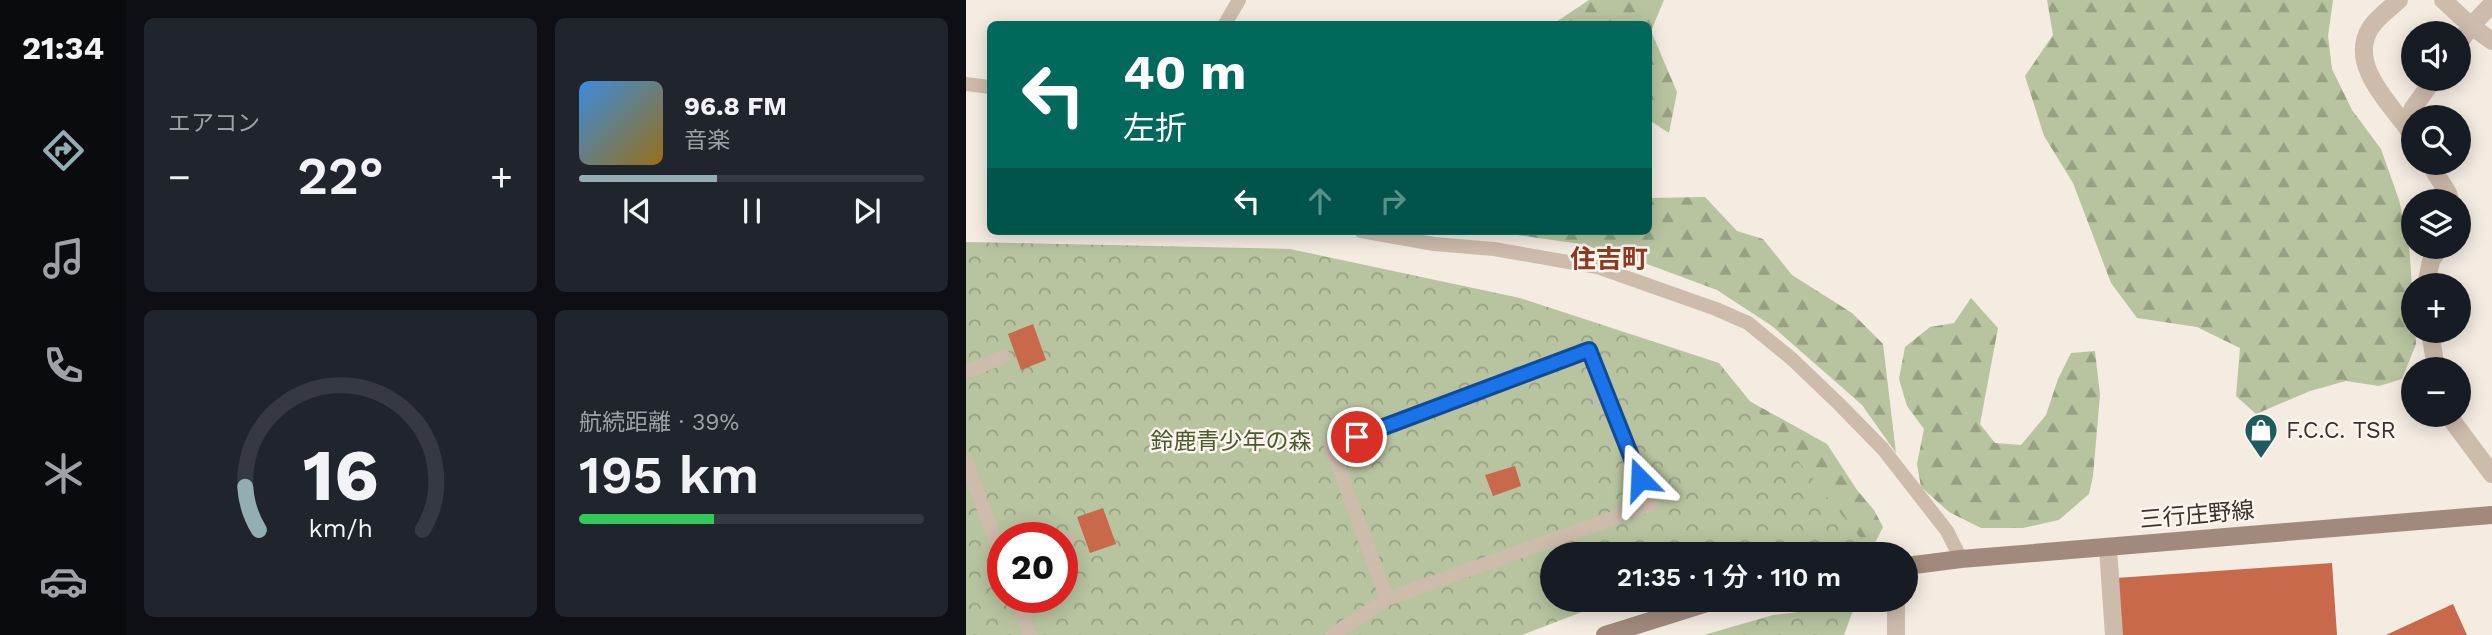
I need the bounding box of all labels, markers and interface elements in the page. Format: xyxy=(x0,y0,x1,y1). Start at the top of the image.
map controls xyxy=(2401,21,2471,427)
button: sound xyxy=(2401,21,2471,91)
text: 21:34 xyxy=(22,29,104,67)
text: 40 m xyxy=(1123,43,1246,101)
icon: left xyxy=(1008,49,1099,140)
text: 96.8 FM xyxy=(684,91,787,121)
button: search xyxy=(2401,105,2471,175)
text: 左折 xyxy=(1123,109,1187,147)
text: エアコン xyxy=(168,110,260,137)
icon: directions xyxy=(39,126,88,175)
text: 音楽 xyxy=(684,127,730,154)
text: 22° xyxy=(297,146,384,207)
text: − xyxy=(168,155,191,199)
text: + xyxy=(490,155,513,199)
icon: left xyxy=(1228,182,1266,220)
icon: ahead xyxy=(1301,182,1339,220)
icon: right xyxy=(1374,182,1412,220)
button: layers xyxy=(2401,189,2471,259)
icon: previous xyxy=(618,192,656,230)
icon: pause xyxy=(733,192,771,230)
icon: next xyxy=(848,192,886,230)
icon: music xyxy=(39,234,88,283)
district label: 住吉町 xyxy=(1570,244,1648,274)
button: + xyxy=(2401,273,2471,343)
icon: phone xyxy=(39,341,88,390)
button: − xyxy=(2401,357,2471,427)
pin xyxy=(1327,407,1387,467)
text: 航続距離 · 39% xyxy=(579,409,739,436)
shop icon: F.C.C. TSR xyxy=(2242,411,2280,460)
place label: F.C.C. TSR xyxy=(2286,417,2396,444)
icon: arrive xyxy=(1338,418,1376,456)
park label: 鈴鹿青少年の森 xyxy=(1151,428,1312,455)
text: 16 xyxy=(302,432,379,518)
position arrow xyxy=(1603,442,1677,516)
text: 195 km xyxy=(579,445,759,506)
icon: climate xyxy=(39,449,88,498)
street label: 三行庄野線 xyxy=(2139,497,2255,533)
text: km/h xyxy=(308,513,373,542)
speed limit sign: 20 xyxy=(987,522,1078,613)
icon: car xyxy=(39,557,88,606)
text: 21:35 · 1 分 · 110 m xyxy=(1617,562,1841,592)

